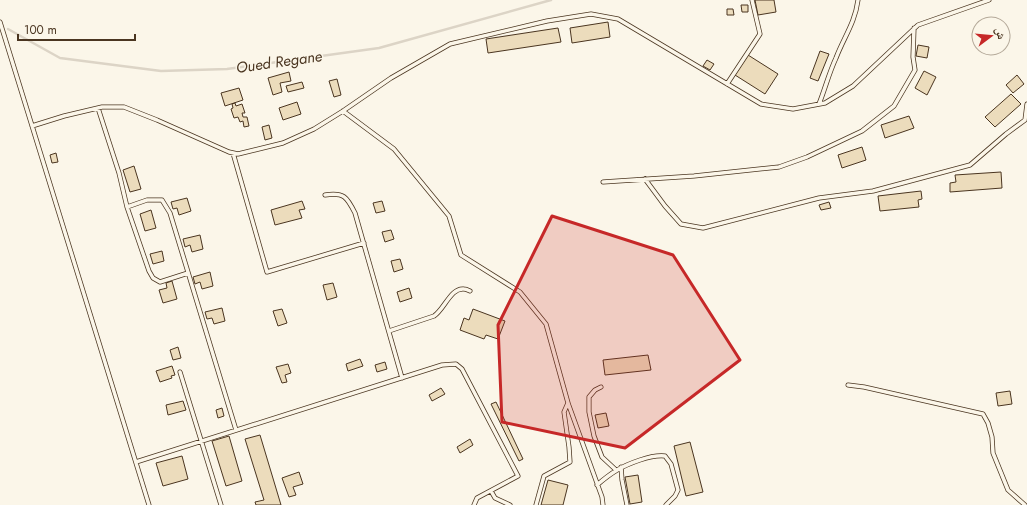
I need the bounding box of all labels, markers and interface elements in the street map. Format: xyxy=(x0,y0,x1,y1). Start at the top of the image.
scale bar xyxy=(18,16,135,42)
north arrow xyxy=(971,16,1011,56)
text: 100 m xyxy=(24,21,57,39)
text: ش xyxy=(991,25,1010,41)
water label: Oued Regane xyxy=(234,45,324,79)

